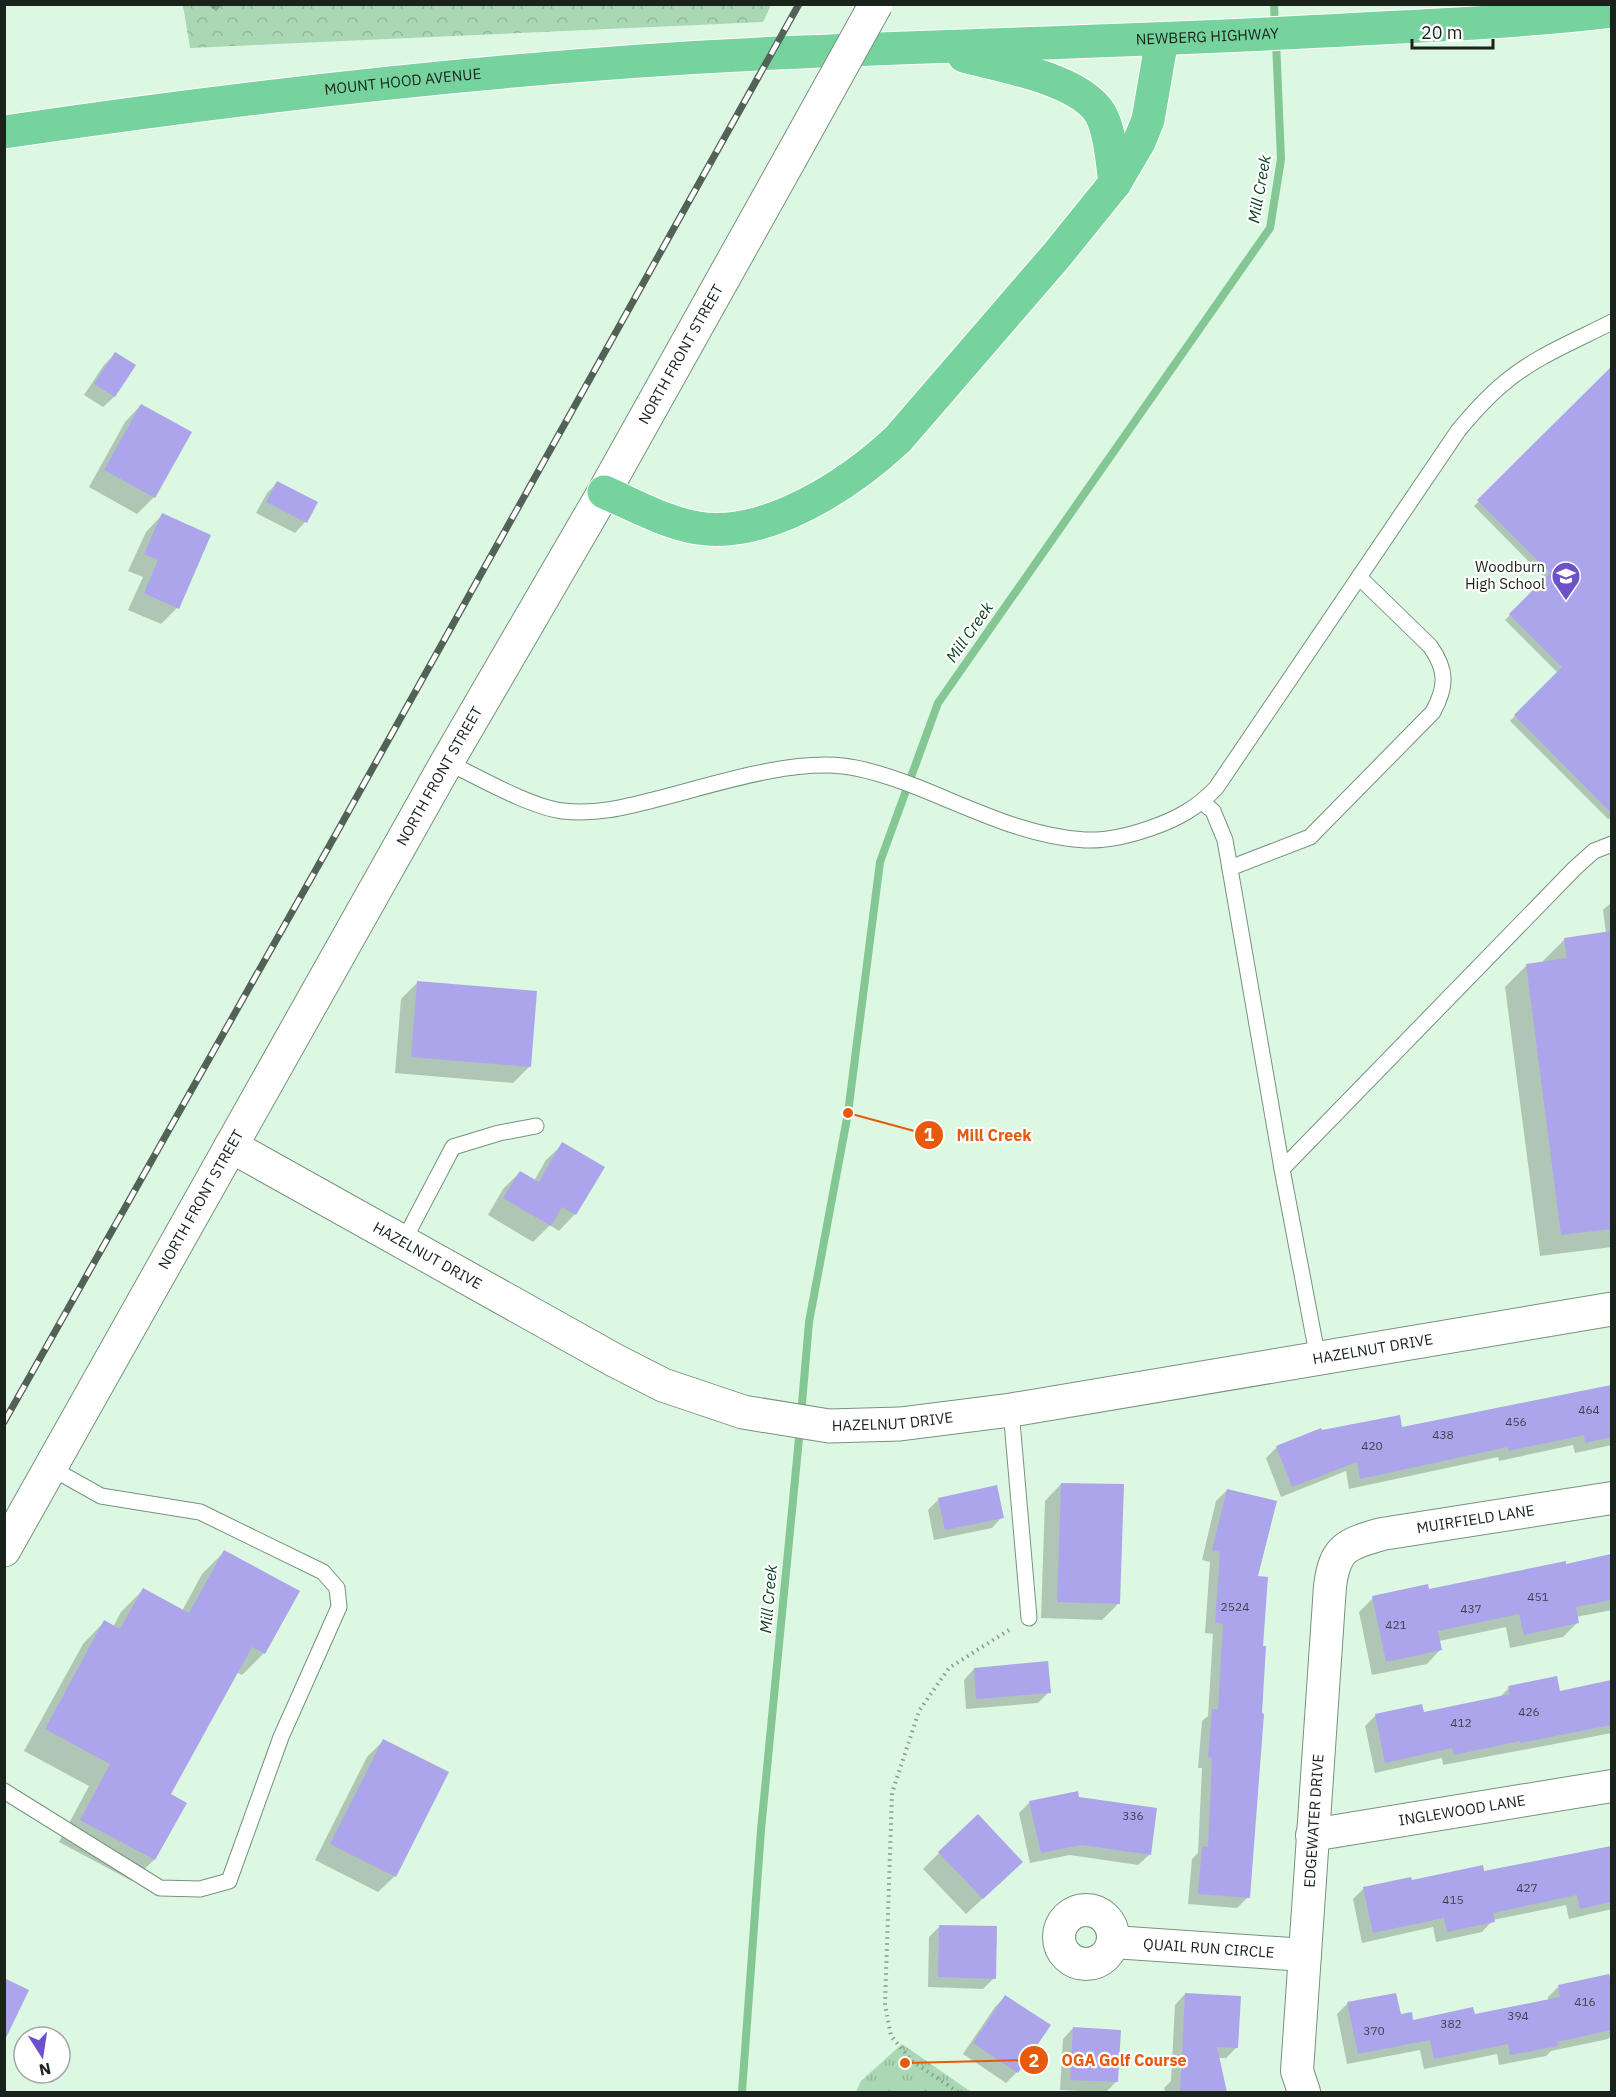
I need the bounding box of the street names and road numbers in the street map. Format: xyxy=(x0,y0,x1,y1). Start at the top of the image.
street label: NEWBERG HIGHWAY xyxy=(1135,23,1280,49)
street label: MOUNT HOOD AVENUE xyxy=(323,64,482,99)
street label: NORTH FRONT STREET xyxy=(634,280,727,427)
street label: NORTH FRONT STREET xyxy=(392,702,486,849)
street label: NORTH FRONT STREET xyxy=(154,1126,248,1273)
street label: HAZELNUT DRIVE xyxy=(370,1217,485,1293)
street label: HAZELNUT DRIVE xyxy=(1311,1329,1434,1368)
street label: HAZELNUT DRIVE xyxy=(832,1407,954,1435)
street label: MUIRFIELD LANE xyxy=(1415,1500,1536,1537)
street label: EDGEWATER DRIVE xyxy=(1300,1753,1328,1888)
street label: INGLEWOOD LANE xyxy=(1397,1790,1527,1830)
street label: QUAIL RUN CIRCLE xyxy=(1143,1934,1275,1962)

